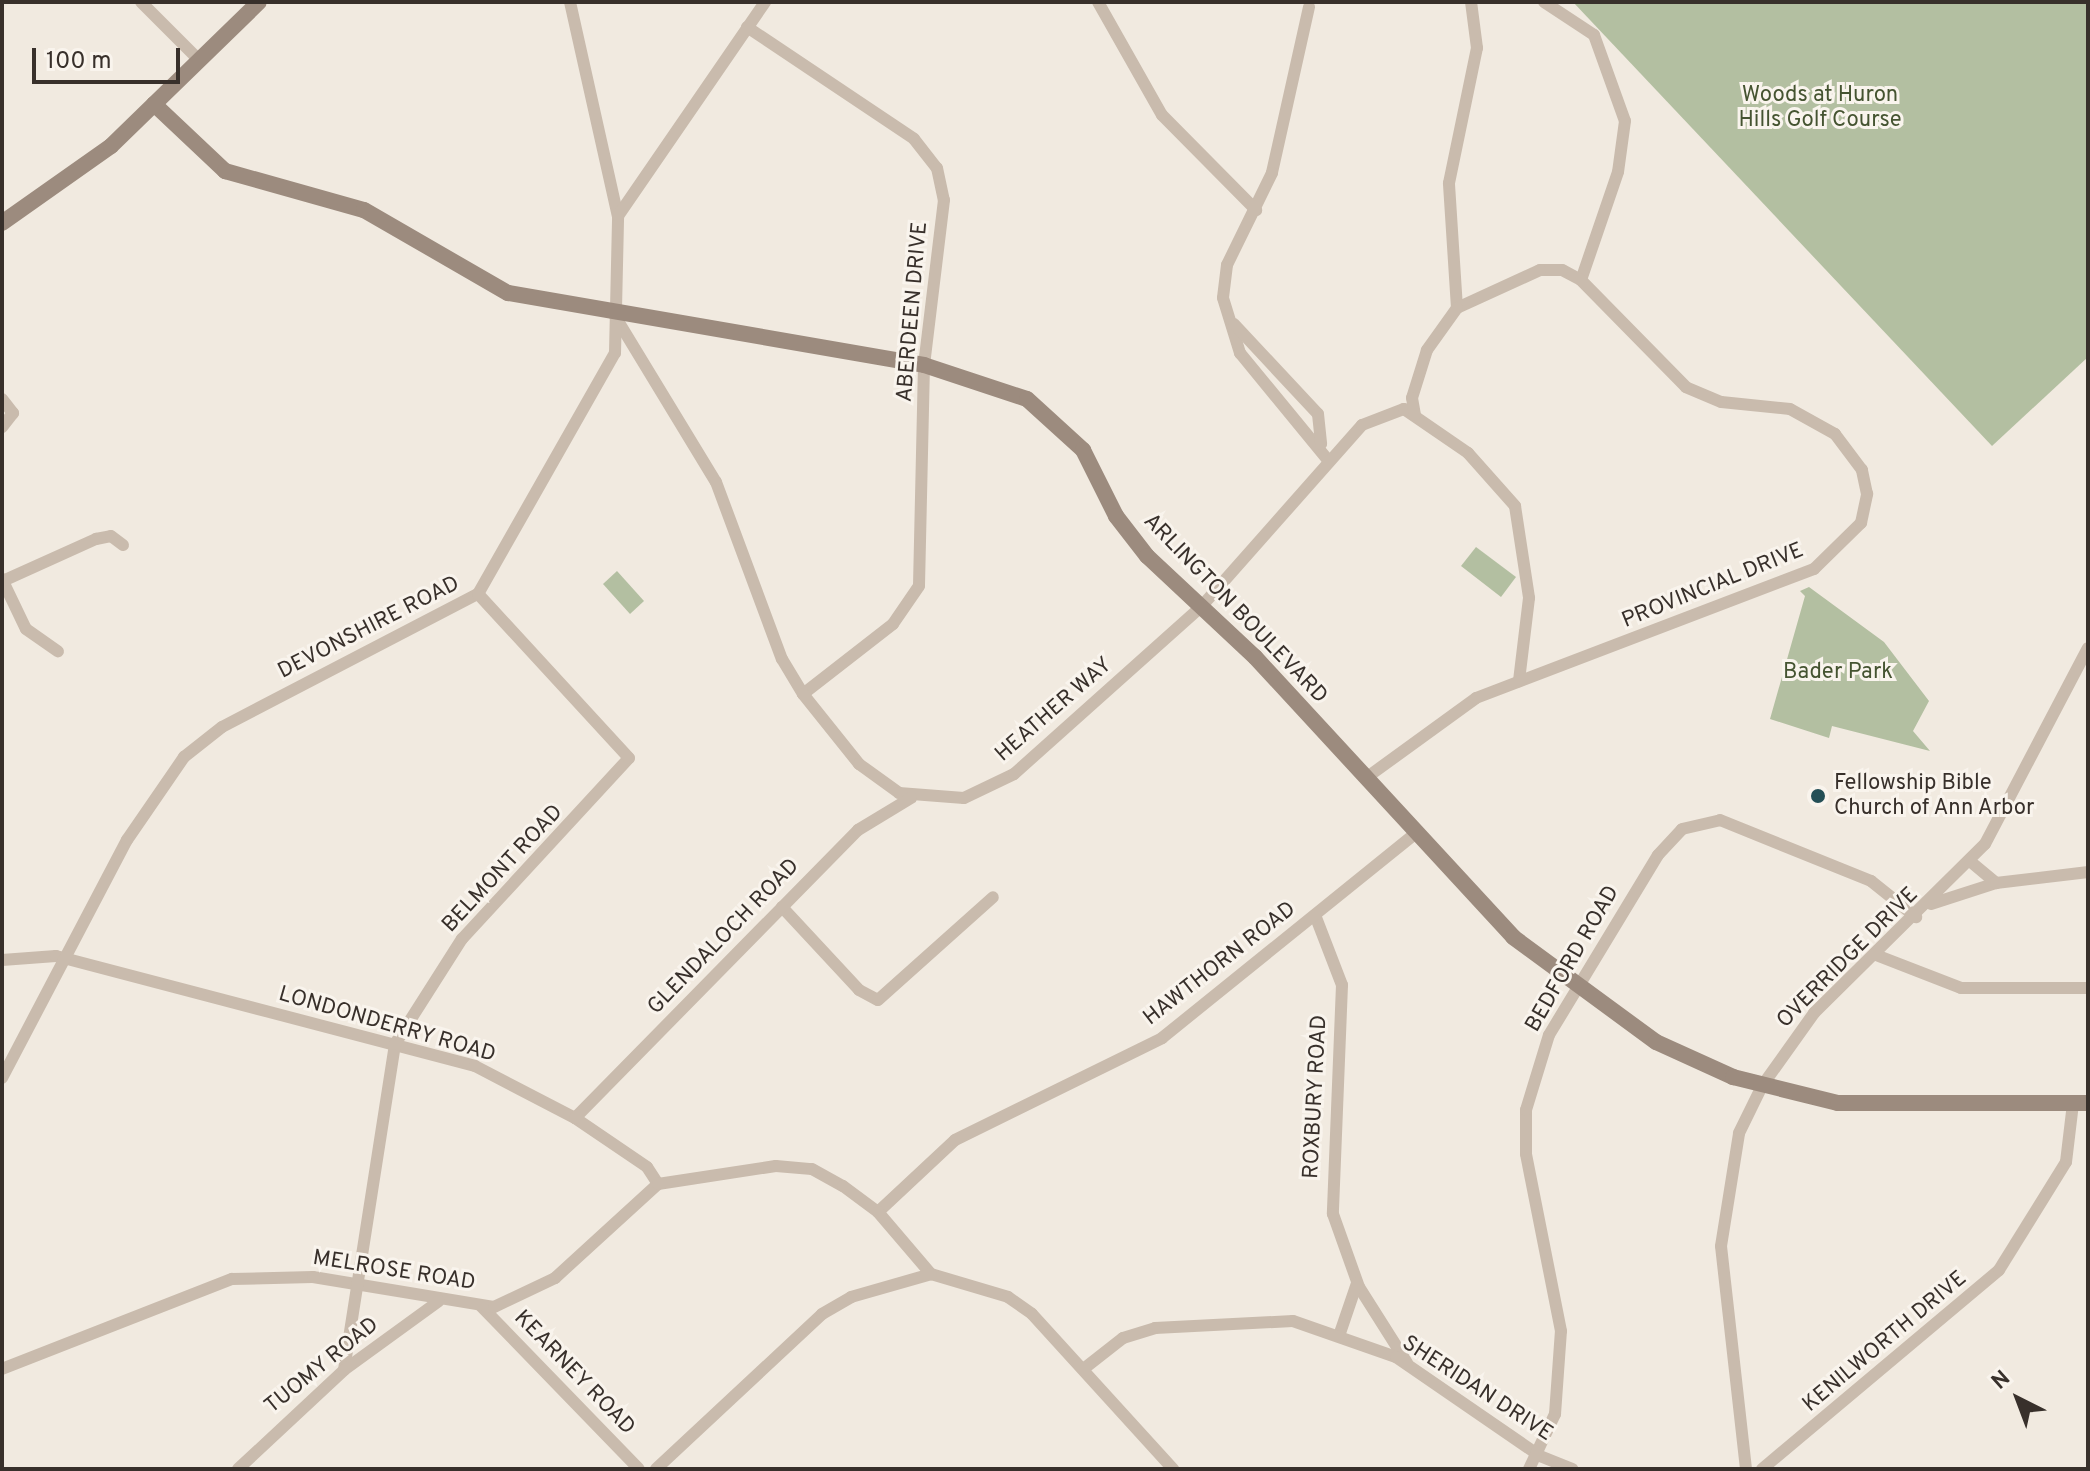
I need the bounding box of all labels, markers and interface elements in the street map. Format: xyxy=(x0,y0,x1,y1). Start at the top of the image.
scale bar xyxy=(36,32,184,82)
text: 100 m xyxy=(46,47,112,77)
park label: Woods at Huron Hills Golf Course xyxy=(1738,82,1902,134)
street label: ABERDEEN DRIVE xyxy=(892,221,934,403)
street label: ARLINGTON BOULEVARD xyxy=(1137,509,1333,709)
street label: PROVINCIAL DRIVE xyxy=(1618,537,1808,635)
street label: DEVONSHIRE ROAD xyxy=(274,571,464,685)
street label: HEATHER WAY xyxy=(990,652,1118,768)
park label: Bader Park xyxy=(1783,660,1893,686)
place label: Fellowship Bible Church of Ann Arbor xyxy=(1834,770,2036,822)
marker: Fellowship Bible Church of Ann Arbor xyxy=(1809,787,1827,805)
street label: BELMONT ROAD xyxy=(437,799,569,939)
street label: GLENDALOCH ROAD xyxy=(643,854,805,1020)
street label: BEDFORD ROAD xyxy=(1520,881,1626,1037)
street label: OVERRIDGE DRIVE xyxy=(1772,882,1924,1034)
street label: HAWTHORN ROAD xyxy=(1139,896,1301,1032)
street label: LONDONDERRY ROAD xyxy=(275,981,499,1069)
street label: ROXBURY ROAD xyxy=(1298,1014,1334,1180)
street label: MELROSE ROAD xyxy=(311,1245,477,1297)
street label: KENILWORTH DRIVE xyxy=(1798,1266,1972,1418)
street label: KEARNEY ROAD xyxy=(508,1305,640,1441)
street label: TUOMY ROAD xyxy=(259,1312,385,1420)
street label: SHERIDAN DRIVE xyxy=(1397,1330,1557,1448)
north arrow xyxy=(1978,1359,2058,1439)
text: N xyxy=(1987,1365,2017,1396)

